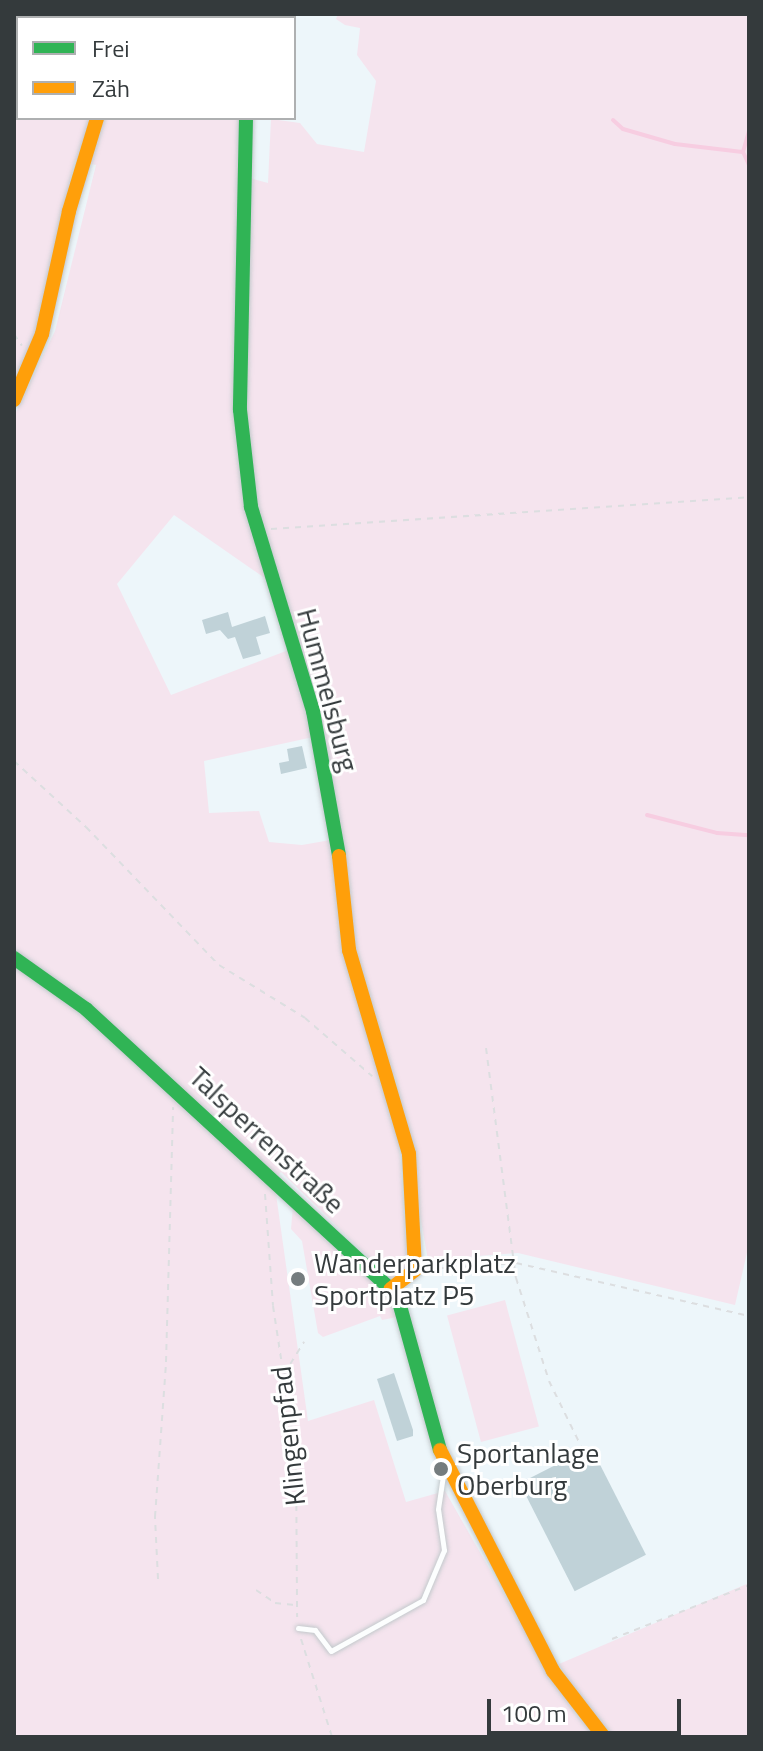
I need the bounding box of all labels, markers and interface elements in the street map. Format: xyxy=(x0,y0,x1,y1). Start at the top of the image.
legend xyxy=(16,16,296,120)
text: Frei xyxy=(92,30,130,66)
text: Zäh xyxy=(92,70,130,106)
street label: Hummelsburg xyxy=(290,605,366,775)
street label: Talsperrenstraße xyxy=(183,1060,351,1220)
place label: Wanderparkplatz Sportplatz P5 xyxy=(314,1246,516,1312)
marker: Wanderparkplatz Sportplatz P5 xyxy=(289,1270,307,1288)
street label: Klingenpfad xyxy=(264,1365,312,1507)
place label: Sportanlage Oberburg xyxy=(457,1436,599,1502)
marker: Sportanlage Oberburg xyxy=(432,1460,450,1478)
scale bar xyxy=(491,1683,685,1733)
text: 100 m xyxy=(501,1695,567,1731)

